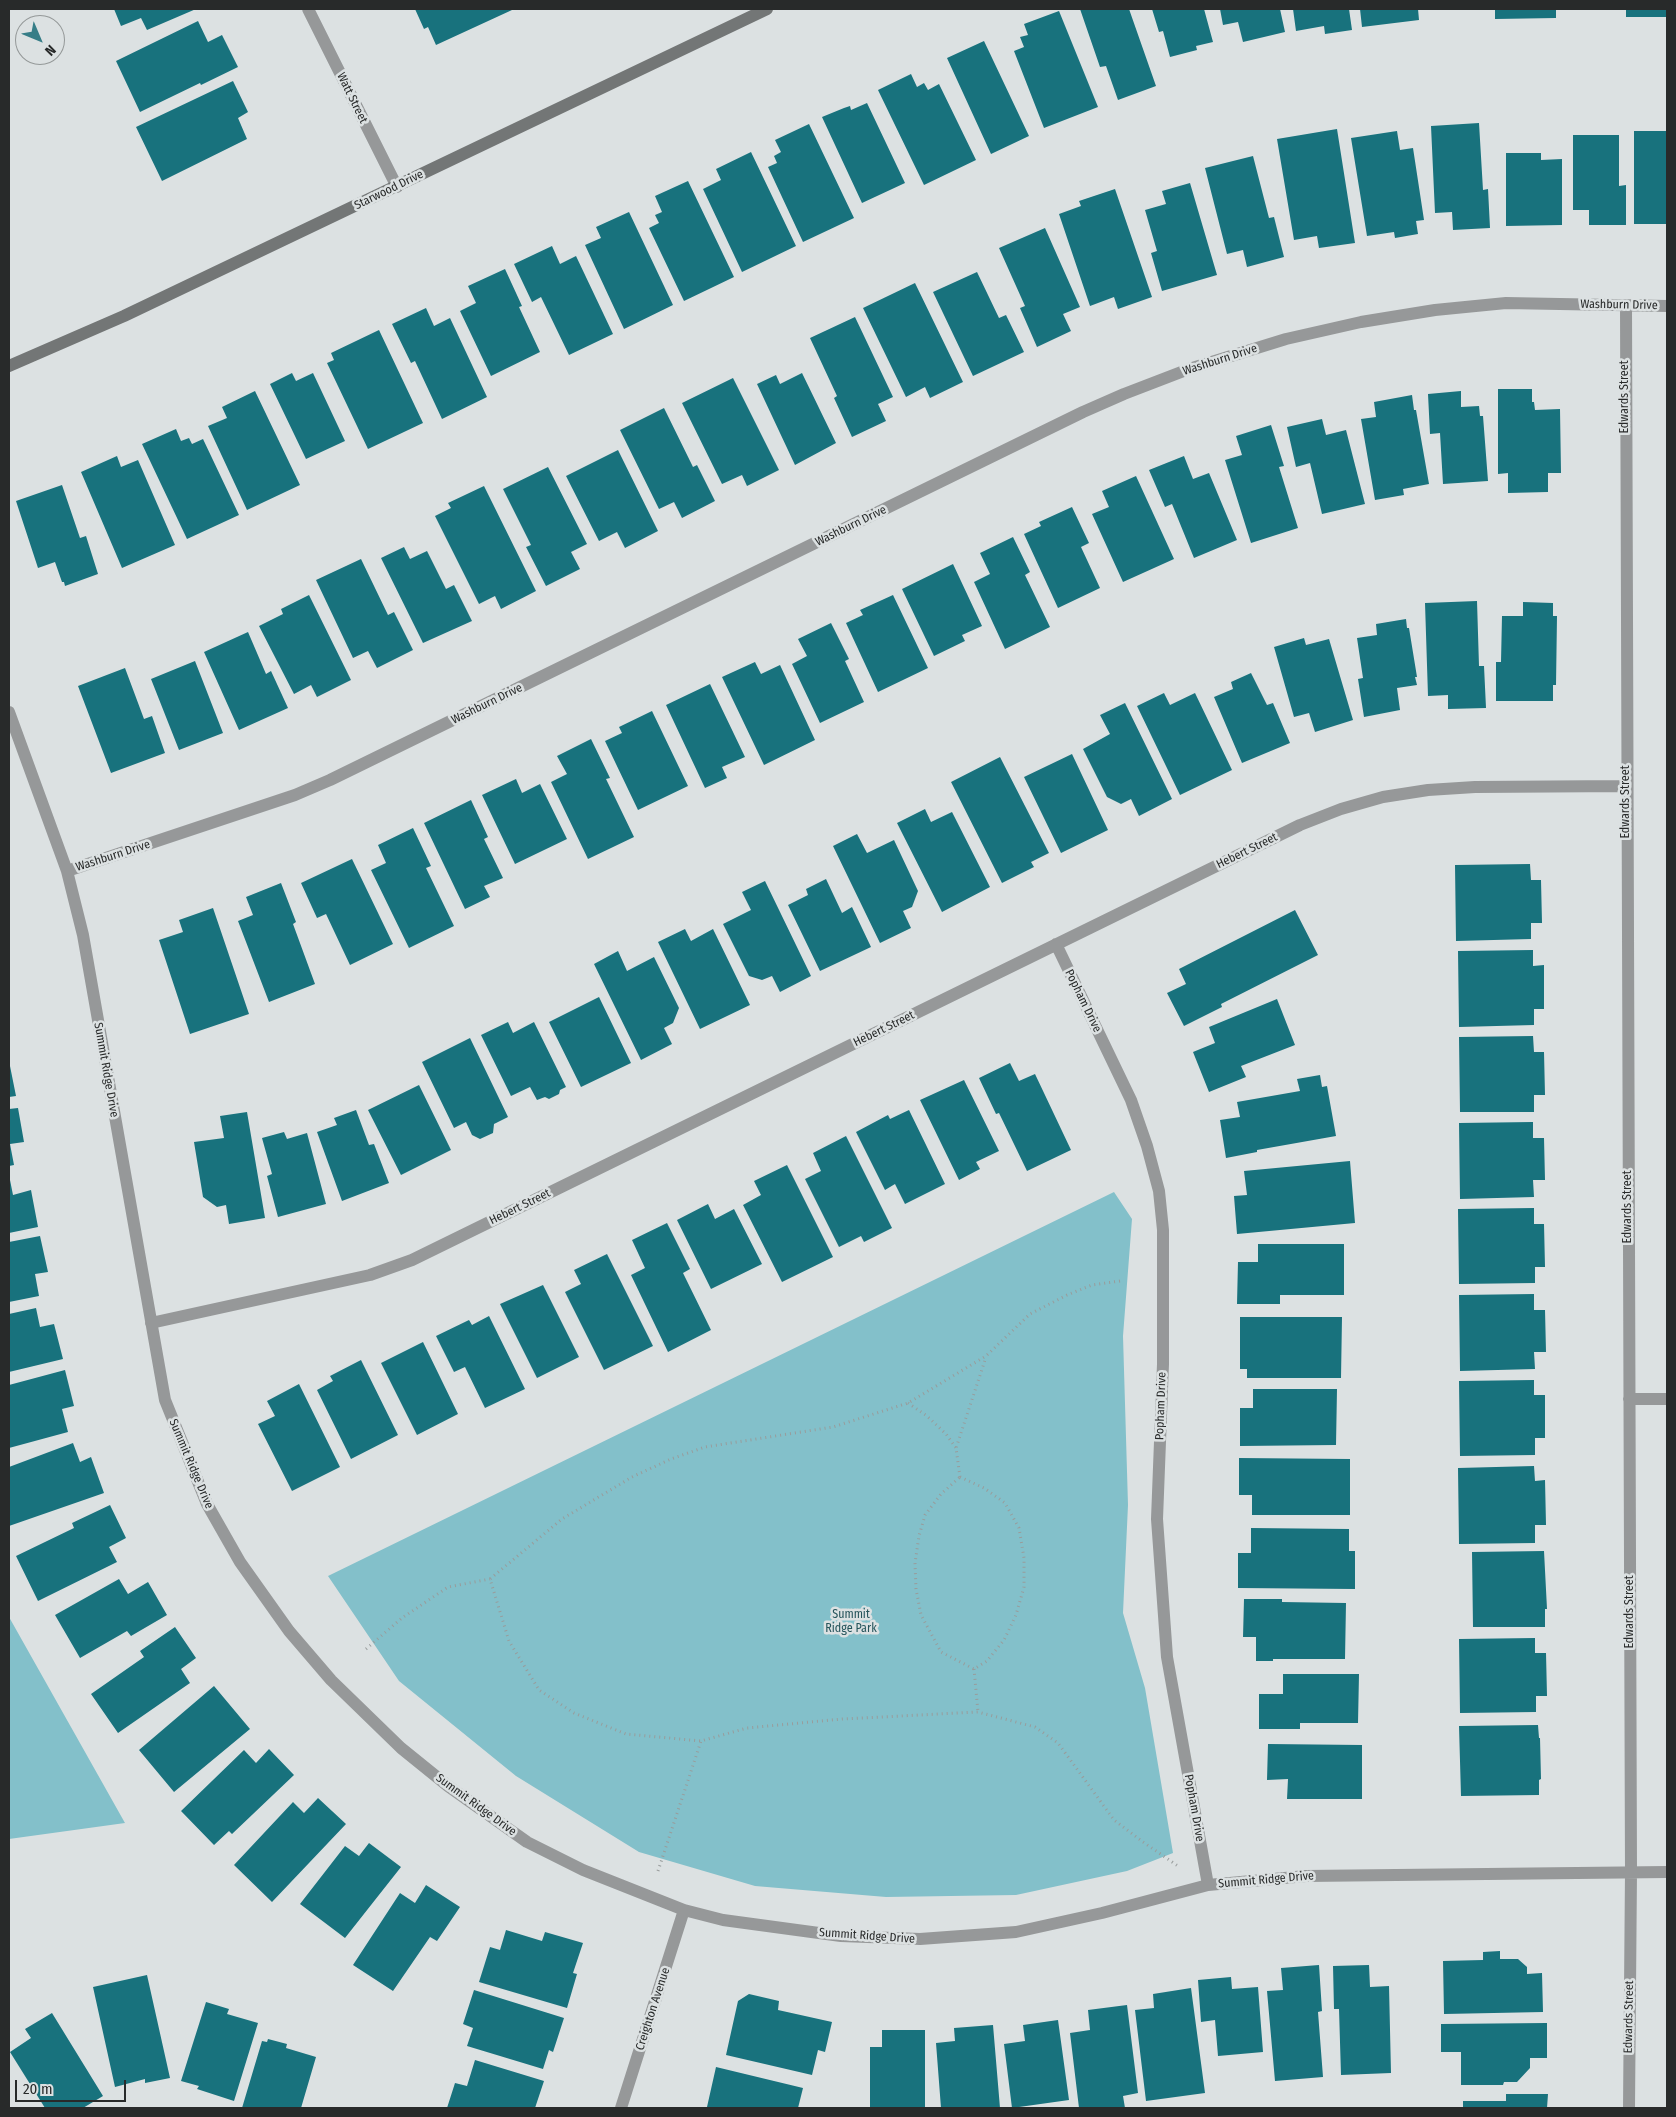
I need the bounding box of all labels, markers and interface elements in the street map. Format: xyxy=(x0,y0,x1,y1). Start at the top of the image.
north arrow xyxy=(15,15,65,65)
text: N xyxy=(41,41,59,59)
street label: Watt Street xyxy=(334,70,370,126)
street label: Starwood Drive xyxy=(352,167,426,213)
street label: Washburn Drive xyxy=(1580,297,1658,313)
street label: Washburn Drive xyxy=(1181,341,1259,379)
street label: Edwards Street xyxy=(1618,360,1632,434)
street label: Washburn Drive xyxy=(813,503,889,549)
street label: Washburn Drive xyxy=(449,681,525,727)
street label: Edwards Street xyxy=(1619,765,1633,839)
street label: Hebert Street xyxy=(1214,830,1280,872)
street label: Washburn Drive xyxy=(74,837,152,875)
street label: Popham Drive xyxy=(1062,967,1104,1035)
street label: Hebert Street xyxy=(851,1008,917,1050)
street label: Summit Ridge Drive xyxy=(91,1021,121,1119)
street label: Edwards Street xyxy=(1621,1170,1635,1244)
street label: Hebert Street xyxy=(487,1186,553,1228)
street label: Popham Drive xyxy=(1153,1372,1169,1440)
street label: Summit Ridge Drive xyxy=(166,1417,216,1511)
street label: Edwards Street xyxy=(1623,1575,1637,1649)
park label: Summit Ridge Park xyxy=(825,1608,877,1636)
street label: Summit Ridge Drive xyxy=(433,1771,519,1839)
street label: Popham Drive xyxy=(1181,1773,1207,1843)
street label: Summit Ridge Drive xyxy=(1218,1869,1314,1891)
street label: Summit Ridge Drive xyxy=(819,1925,915,1947)
street label: Creighton Avenue xyxy=(633,1966,673,2052)
street label: Edwards Street xyxy=(1621,1980,1637,2054)
scale bar xyxy=(18,2070,129,2102)
text: 20 m xyxy=(23,2080,53,2098)

